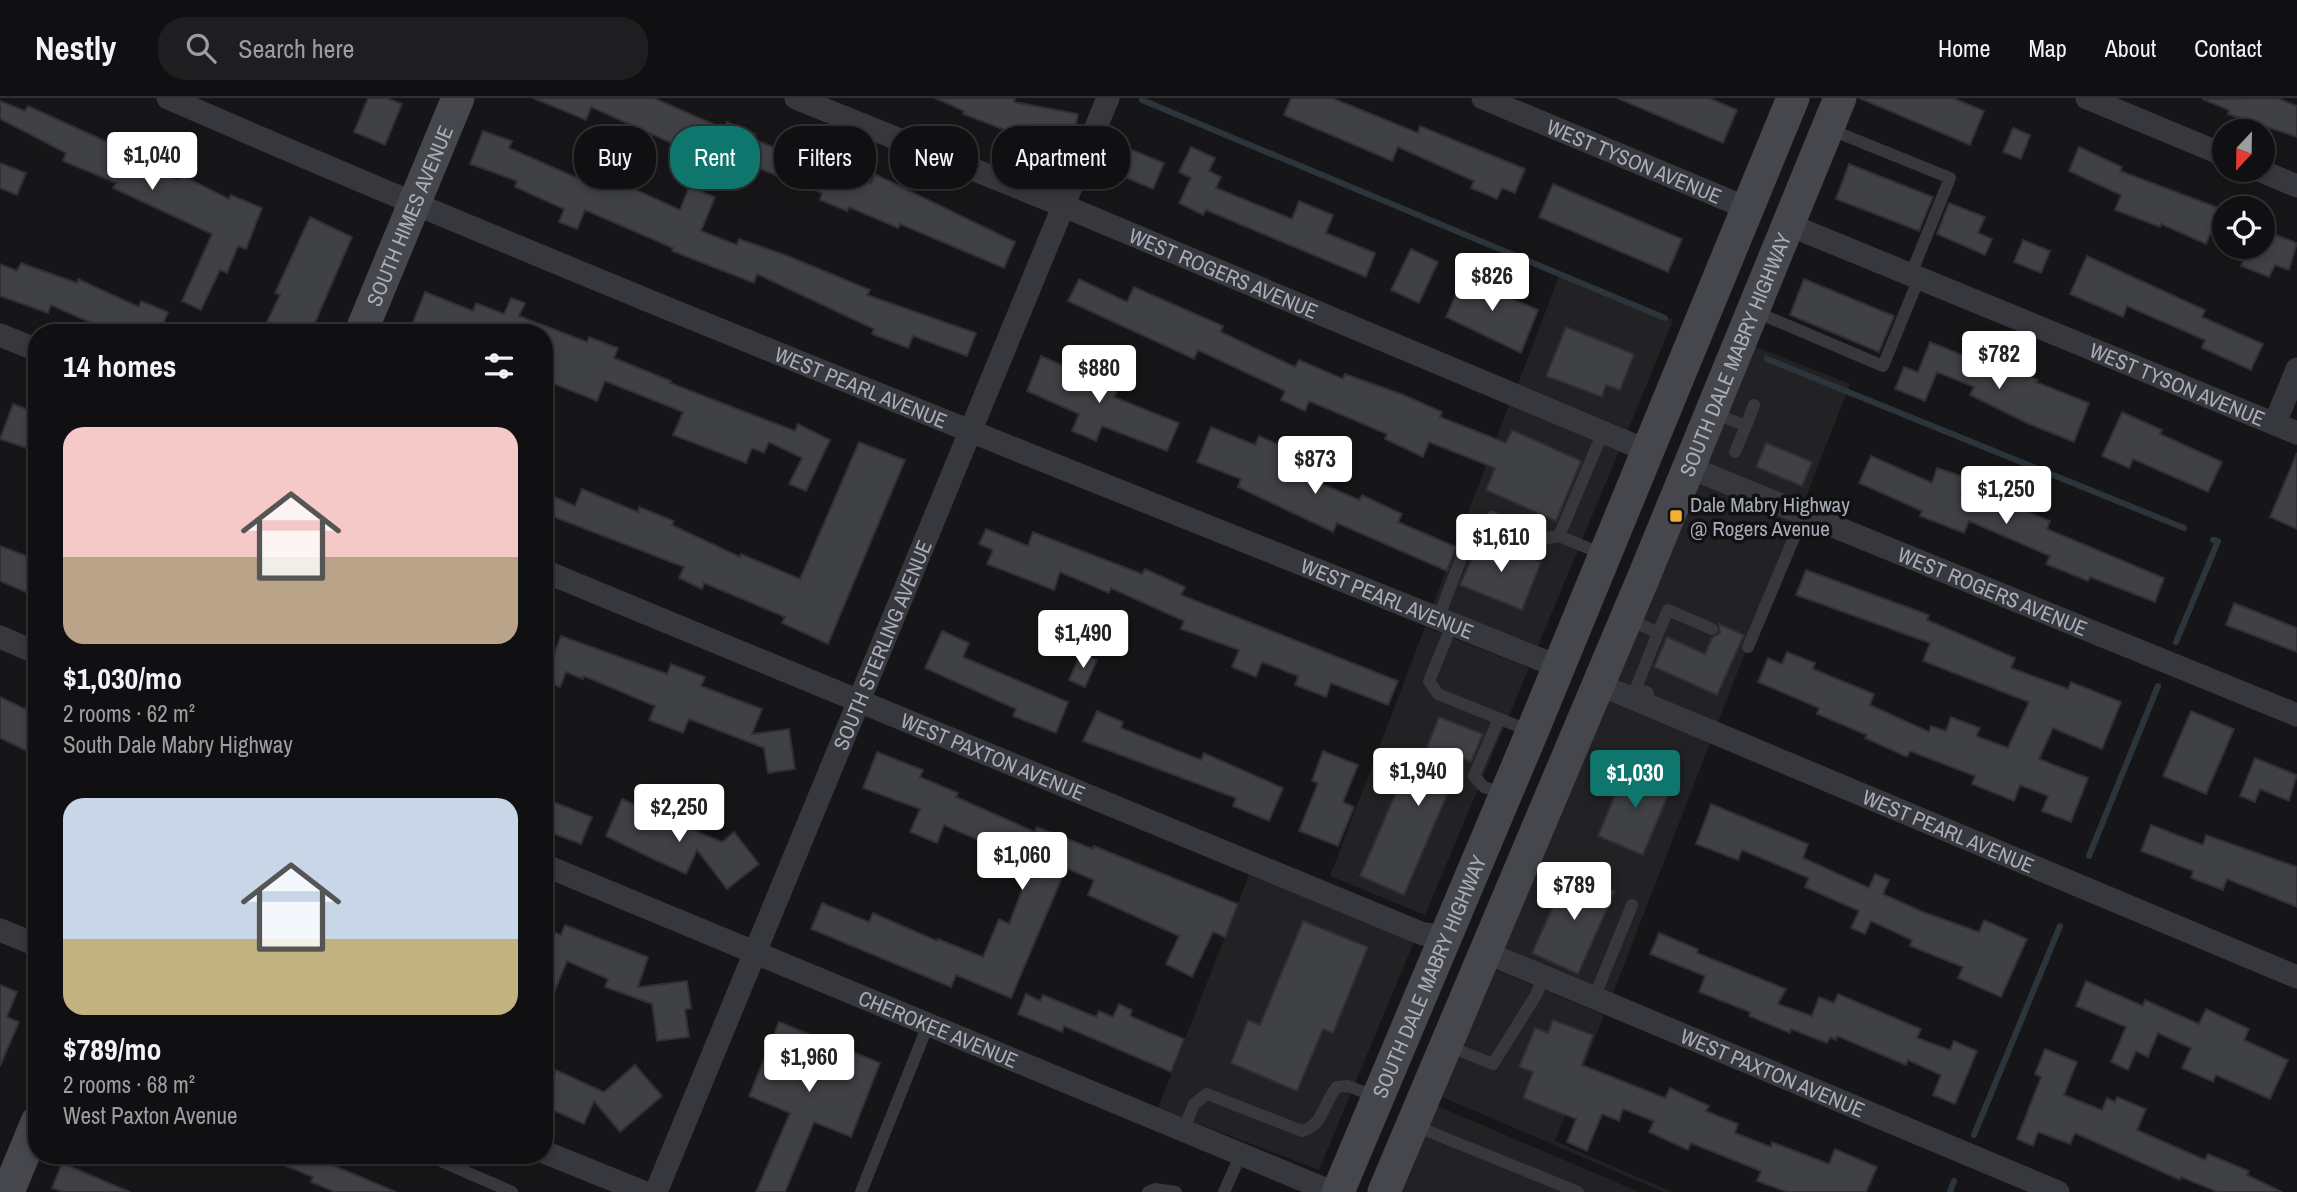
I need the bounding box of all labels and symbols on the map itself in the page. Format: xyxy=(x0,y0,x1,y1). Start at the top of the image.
street label: WEST TYSON AVENUE xyxy=(1543,112,1726,210)
north arrow xyxy=(2212,119,2275,182)
street label: SOUTH HIMES AVENUE xyxy=(359,121,460,310)
pin: $1,040 xyxy=(95,132,209,192)
street label: WEST ROGERS AVENUE xyxy=(1125,220,1323,325)
street label: SOUTH DALE MABRY HIGHWAY xyxy=(1672,228,1798,481)
pin: $826 xyxy=(1451,254,1533,313)
pin: $782 xyxy=(1958,331,2040,391)
street label: WEST TYSON AVENUE xyxy=(2086,335,2269,433)
street label: WEST PEARL AVENUE xyxy=(771,339,952,435)
pin: $880 xyxy=(1058,345,1140,405)
pin: $873 xyxy=(1274,436,1356,496)
pin: $1,250 xyxy=(1949,466,2063,526)
place label: Dale Mabry Highway @ Rogers Avenue xyxy=(1690,490,1850,543)
marker: Dale Mabry Highway @ Rogers Avenue xyxy=(1668,508,1684,524)
pin: $1,610 xyxy=(1444,514,1558,574)
street label: SOUTH STERLING AVENUE xyxy=(826,535,938,754)
street label: WEST ROGERS AVENUE xyxy=(1893,539,2092,643)
street label: WEST PEARL AVENUE xyxy=(1297,551,1478,646)
pin: $1,490 xyxy=(1026,610,1140,670)
street label: WEST PAXTON AVENUE xyxy=(897,705,1090,808)
pin: $1,940 xyxy=(1361,748,1475,808)
pin: $1,030 xyxy=(1578,750,1692,810)
street label: WEST PEARL AVENUE xyxy=(1858,782,2039,880)
pin: $2,250 xyxy=(622,784,736,844)
pin: $1,060 xyxy=(965,832,1079,892)
street label: SOUTH DALE MABRY HIGHWAY xyxy=(1365,850,1493,1102)
pin: $789 xyxy=(1533,862,1615,922)
street label: CHEROKEE AVENUE xyxy=(854,983,1023,1075)
street label: WEST PAXTON AVENUE xyxy=(1676,1021,1869,1124)
pin: $1,960 xyxy=(752,1034,866,1094)

